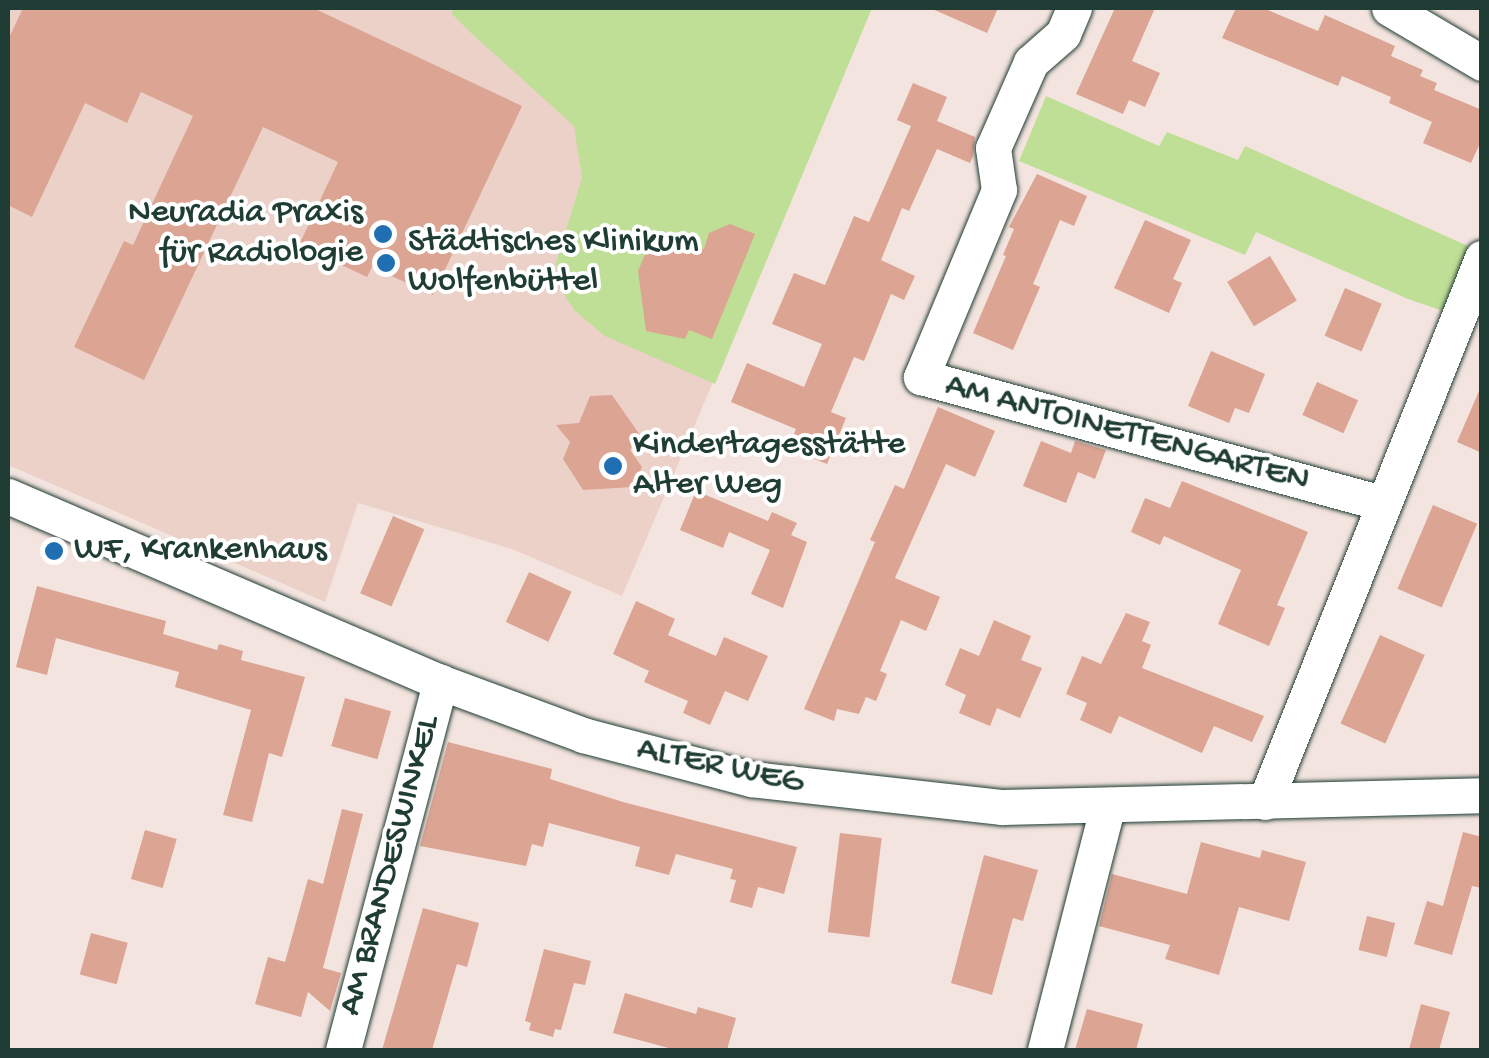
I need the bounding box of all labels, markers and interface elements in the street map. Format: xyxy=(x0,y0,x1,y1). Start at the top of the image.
place label: Neuradia Praxis für Radiologie xyxy=(128,193,363,275)
place label: Städtisches Klinikum Wolfenbüttel xyxy=(408,222,699,304)
marker: Neuradia Praxis für Radiologie xyxy=(372,223,394,245)
marker: Städtisches Klinikum Wolfenbüttel xyxy=(373,250,399,276)
street label: AM ANTOINETTENGARTEN xyxy=(940,365,1314,503)
place label: Kindertagesstätte Alter Weg xyxy=(633,425,905,507)
marker: Kindertagesstätte Alter Weg xyxy=(602,455,624,477)
place label: WF, Krankenhaus xyxy=(74,530,327,572)
marker: WF, Krankenhaus xyxy=(43,540,65,562)
street label: AM BRANDESWINKEL xyxy=(331,711,451,1021)
street label: ALTER WEG xyxy=(633,729,807,805)

